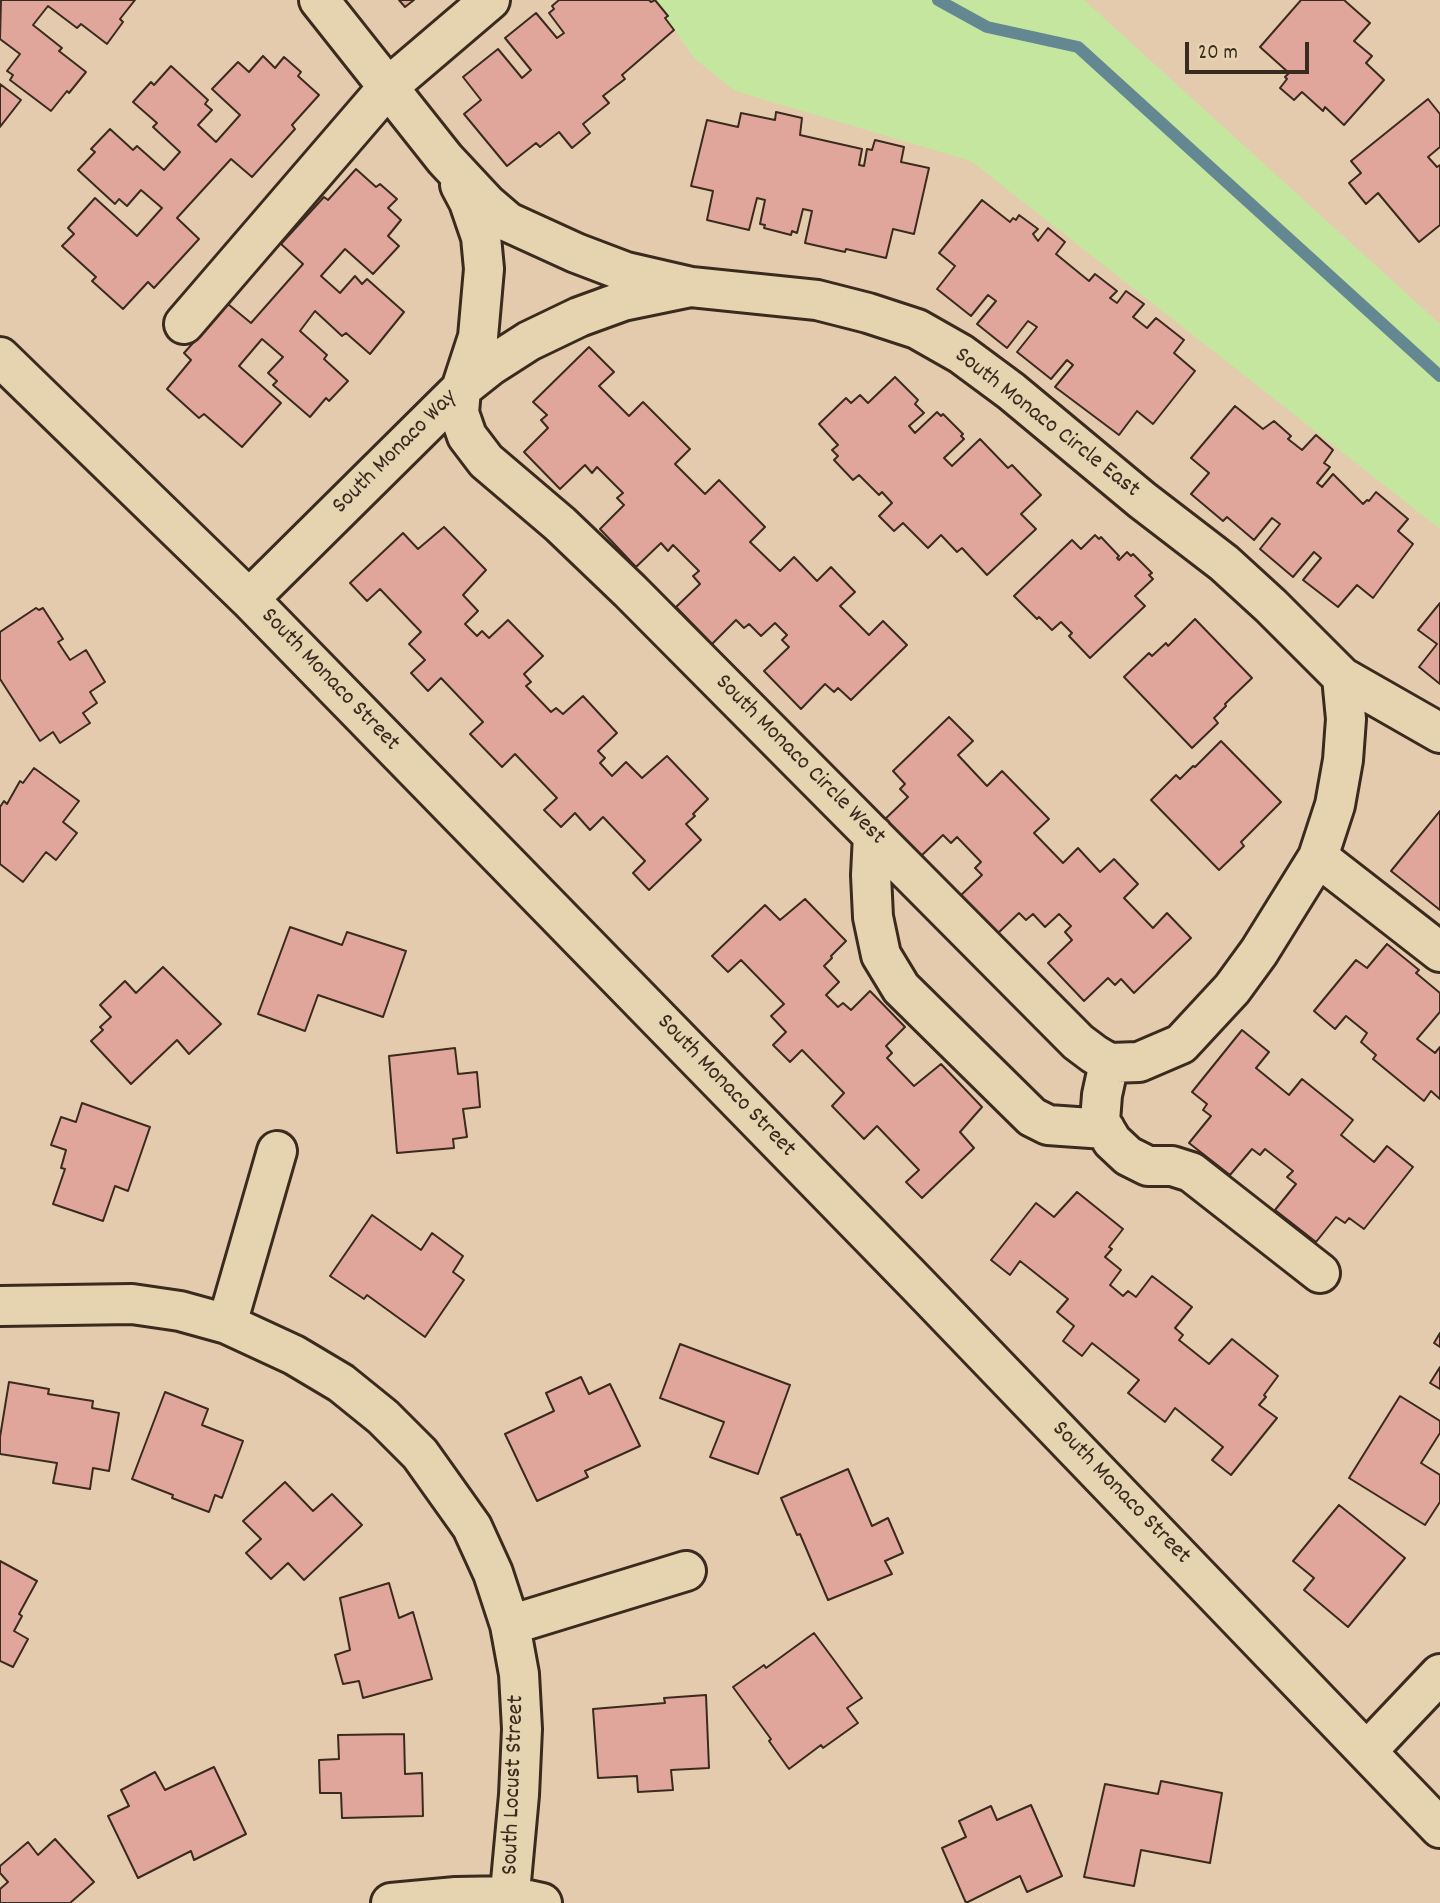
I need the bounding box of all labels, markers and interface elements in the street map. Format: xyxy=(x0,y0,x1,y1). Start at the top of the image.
scale bar xyxy=(1188,28,1312,72)
text: 20 m xyxy=(1198,39,1238,69)
street label: South Monaco Circle East xyxy=(947,343,1145,505)
street label: South Monaco Way xyxy=(328,385,464,521)
street label: South Monaco Street xyxy=(253,603,405,759)
street label: South Monaco Circle West xyxy=(708,670,890,852)
street label: South Monaco Street xyxy=(649,1009,801,1165)
street label: South Monaco Street xyxy=(1044,1416,1196,1572)
street label: South Locust Street xyxy=(497,1694,533,1876)

